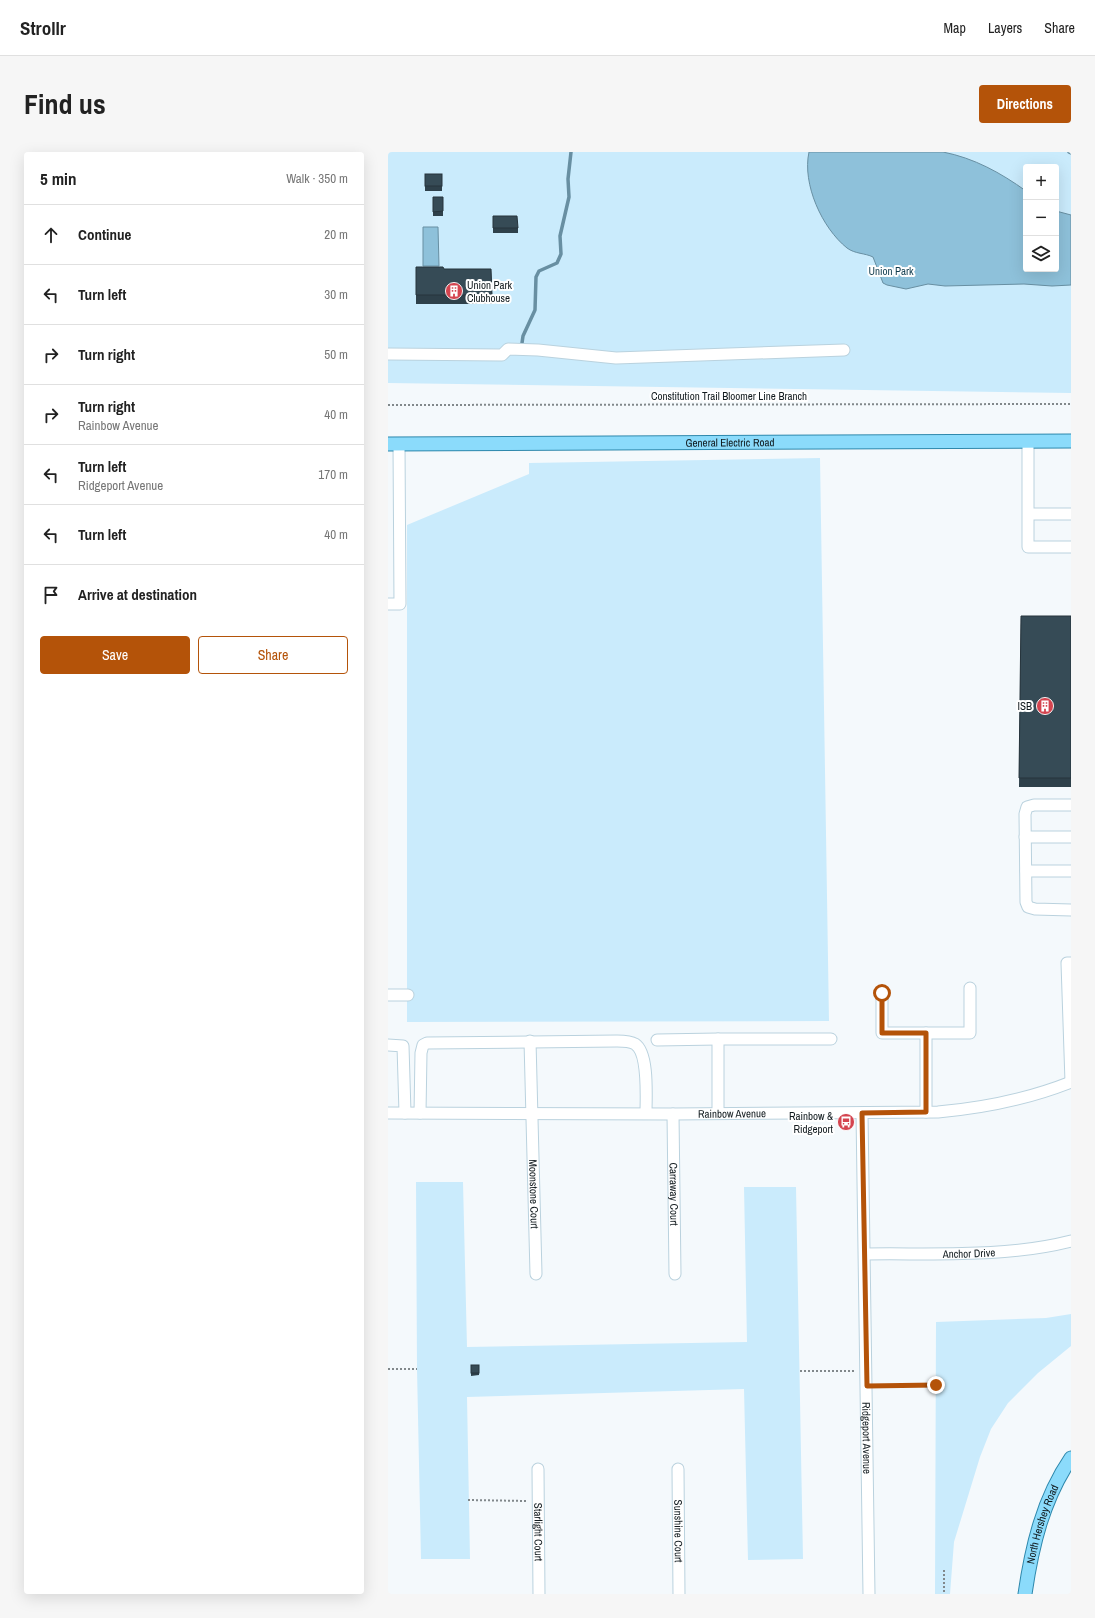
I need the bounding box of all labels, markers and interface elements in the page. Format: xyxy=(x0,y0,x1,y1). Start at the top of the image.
text: Strollr xyxy=(20,15,66,41)
text: Map xyxy=(944,19,966,37)
text: Layers xyxy=(988,19,1022,37)
text: Share xyxy=(1044,19,1075,37)
text: Find us xyxy=(24,85,106,123)
button: Directions xyxy=(979,85,1071,123)
map controls xyxy=(1023,164,1059,272)
button: + xyxy=(1023,164,1059,200)
text: 5 min xyxy=(40,167,76,190)
text: Walk · 350 m xyxy=(286,170,348,187)
button: − xyxy=(1023,200,1059,236)
icon: ahead xyxy=(40,224,62,246)
text: Continue xyxy=(78,224,131,245)
text: 20 m xyxy=(324,226,348,243)
button: layers xyxy=(1023,236,1059,272)
park label: Union Park xyxy=(868,264,914,278)
place label: Union Park Clubhouse xyxy=(467,278,513,305)
building icon: Union Park Clubhouse xyxy=(444,281,464,301)
icon: left xyxy=(40,284,62,306)
text: Turn left xyxy=(78,284,126,305)
text: 30 m xyxy=(324,286,348,303)
icon: right xyxy=(40,344,62,366)
text: Turn right xyxy=(78,344,135,365)
text: 50 m xyxy=(324,346,348,363)
street label: Constitution Trail Bloomer Line Branch xyxy=(651,389,807,403)
text: Turn right xyxy=(78,396,135,417)
icon: right xyxy=(40,404,62,426)
text: 40 m xyxy=(324,406,348,423)
text: Rainbow Avenue xyxy=(78,417,158,434)
street label: General Electric Road xyxy=(685,435,775,450)
text: Turn left xyxy=(78,456,126,477)
icon: left xyxy=(40,464,62,486)
text: 170 m xyxy=(318,466,348,483)
text: Ridgeport Avenue xyxy=(78,477,163,494)
icon: left xyxy=(40,524,62,546)
text: Turn left xyxy=(78,524,126,545)
text: 40 m xyxy=(324,526,348,543)
icon: arrive xyxy=(40,584,62,606)
text: Arrive at destination xyxy=(78,584,197,605)
button: Save xyxy=(40,636,190,674)
button: Share xyxy=(198,636,348,674)
building icon: ISB xyxy=(1035,696,1055,716)
place label: ISB xyxy=(1017,699,1032,713)
route start xyxy=(873,984,891,1002)
street label: Rainbow Avenue xyxy=(698,1106,766,1121)
place label: Rainbow & Ridgeport xyxy=(789,1109,833,1136)
bus stop icon: Rainbow & Ridgeport xyxy=(836,1112,856,1132)
street label: Moonstone Court xyxy=(526,1159,542,1229)
street label: Carraway Court xyxy=(667,1162,681,1226)
street label: Anchor Drive xyxy=(942,1245,996,1261)
route end xyxy=(927,1376,945,1394)
street label: Ridgeport Avenue xyxy=(859,1402,874,1474)
street label: North Hershey Road xyxy=(1023,1482,1061,1565)
street label: Sunshine Court xyxy=(671,1500,686,1563)
street label: Starlight Court xyxy=(531,1503,546,1562)

